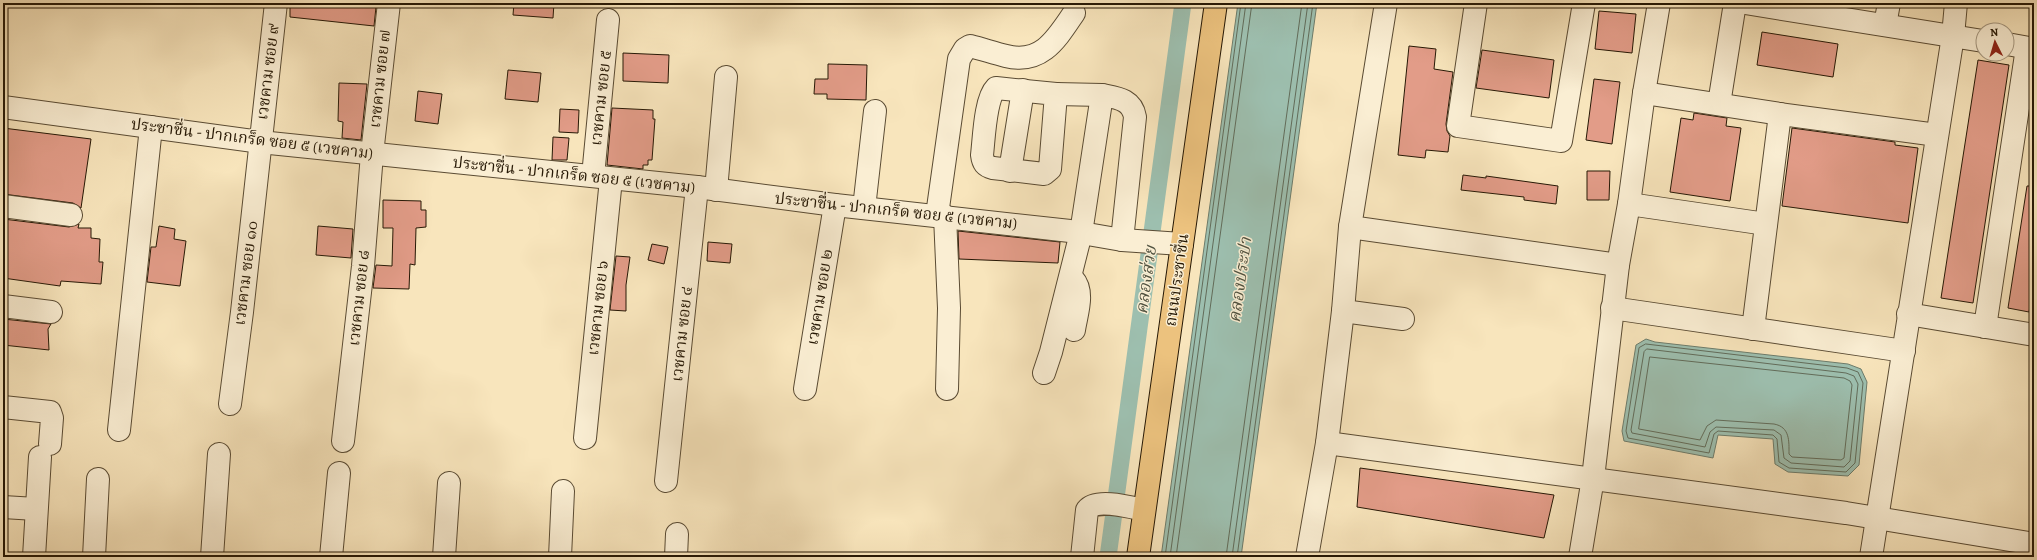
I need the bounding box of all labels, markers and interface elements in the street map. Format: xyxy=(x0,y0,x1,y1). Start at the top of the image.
street label: เวชคาม ซอย ๙ xyxy=(251,22,285,121)
north arrow xyxy=(1975,22,2015,62)
text: N xyxy=(1990,25,1999,40)
street label: เวชคาม ซอย ๗ xyxy=(364,29,396,129)
street label: เวชคาม ซอย ๕ xyxy=(585,49,617,147)
street label: ประชาชื่น - ปากเกร็ด ซอย ๕ (เวชคาม) xyxy=(130,112,374,165)
street label: ประชาชื่น - ปากเกร็ด ซอย ๕ (เวชคาม) xyxy=(452,150,696,199)
street label: ประชาชื่น - ปากเกร็ด ซอย ๕ (เวชคาม) xyxy=(774,186,1018,235)
street label: เวชคาม ซอย ๑๐ xyxy=(229,219,263,327)
street label: ถนนประชาชื่น xyxy=(1159,232,1194,328)
water label: คลองประปา xyxy=(1223,235,1257,324)
water label: คลองส่วย xyxy=(1130,244,1162,316)
street label: เวชคาม ซอย ๒ xyxy=(802,247,838,347)
street label: เวชคาม ซอย ๘ xyxy=(343,249,375,347)
street label: เวชคาม ซอย ๖ xyxy=(582,259,614,357)
street label: เวชคาม ซอย ๔ xyxy=(666,285,698,383)

